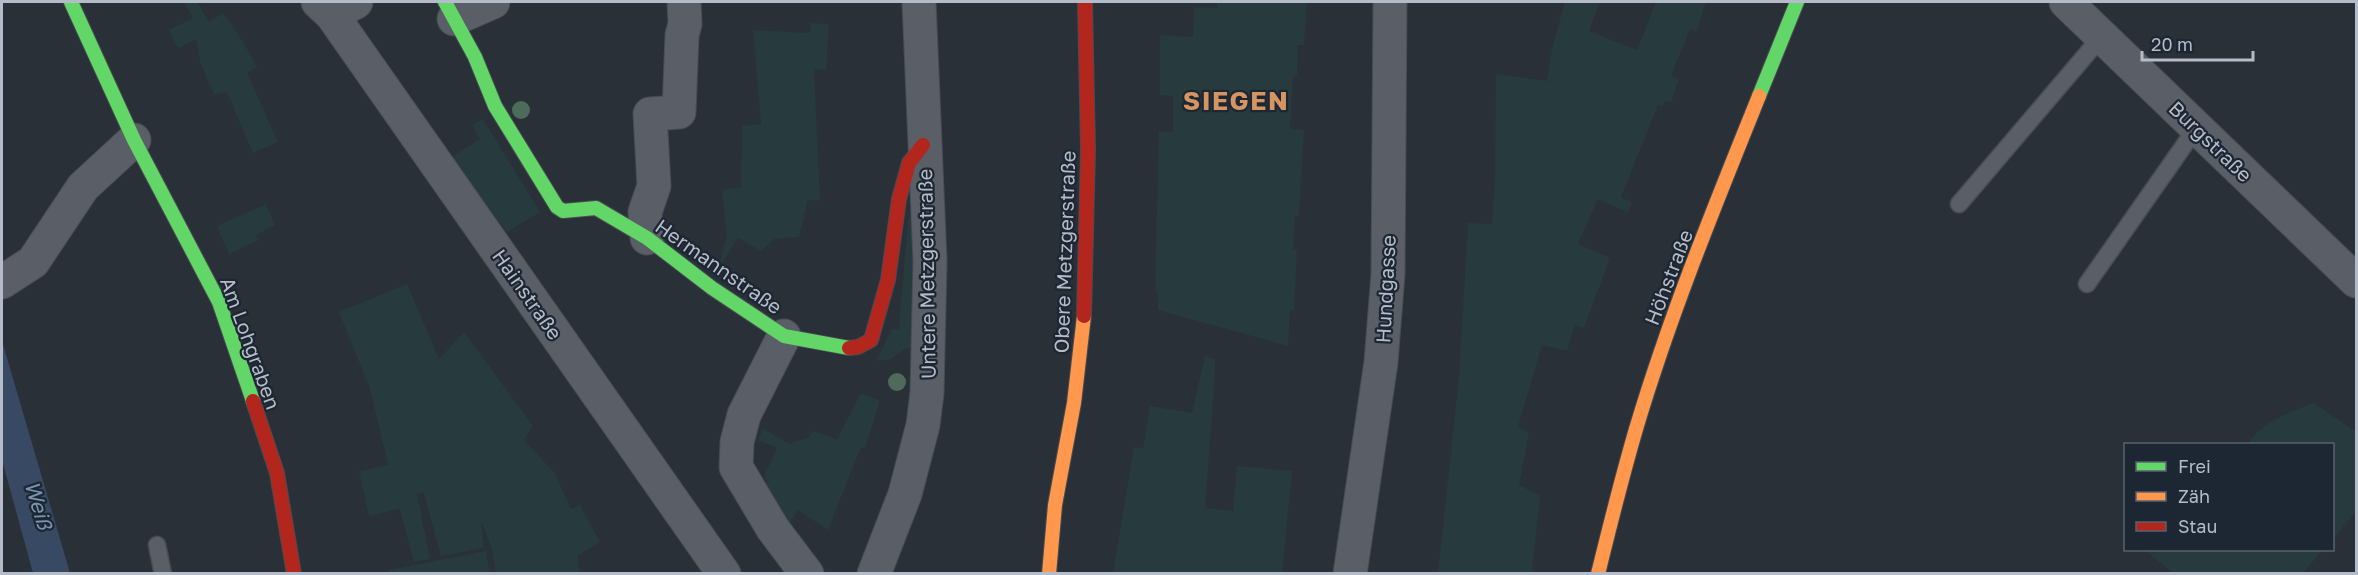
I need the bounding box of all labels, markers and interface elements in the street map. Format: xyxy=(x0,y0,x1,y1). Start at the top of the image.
scale bar xyxy=(2142,24,2253,62)
text: 20 m xyxy=(2151,33,2193,55)
district label: SIEGEN xyxy=(1183,85,1289,116)
street label: Burgstraße xyxy=(2164,96,2258,186)
street label: Obere Metzgerstraße xyxy=(1048,150,1080,354)
street label: Untere Metzgerstraße xyxy=(912,169,940,379)
street label: Hermannstraße xyxy=(651,213,787,319)
street label: Höhstraße xyxy=(1639,226,1697,328)
street label: Hundgasse xyxy=(1370,234,1400,344)
street label: Hainstraße xyxy=(488,244,568,344)
street label: Am Lohgraben xyxy=(216,274,286,412)
legend xyxy=(2124,443,2334,551)
text: Frei xyxy=(2178,455,2211,477)
water label: Weiß xyxy=(19,478,59,534)
text: Zäh xyxy=(2178,485,2210,507)
text: Stau xyxy=(2178,515,2217,537)

